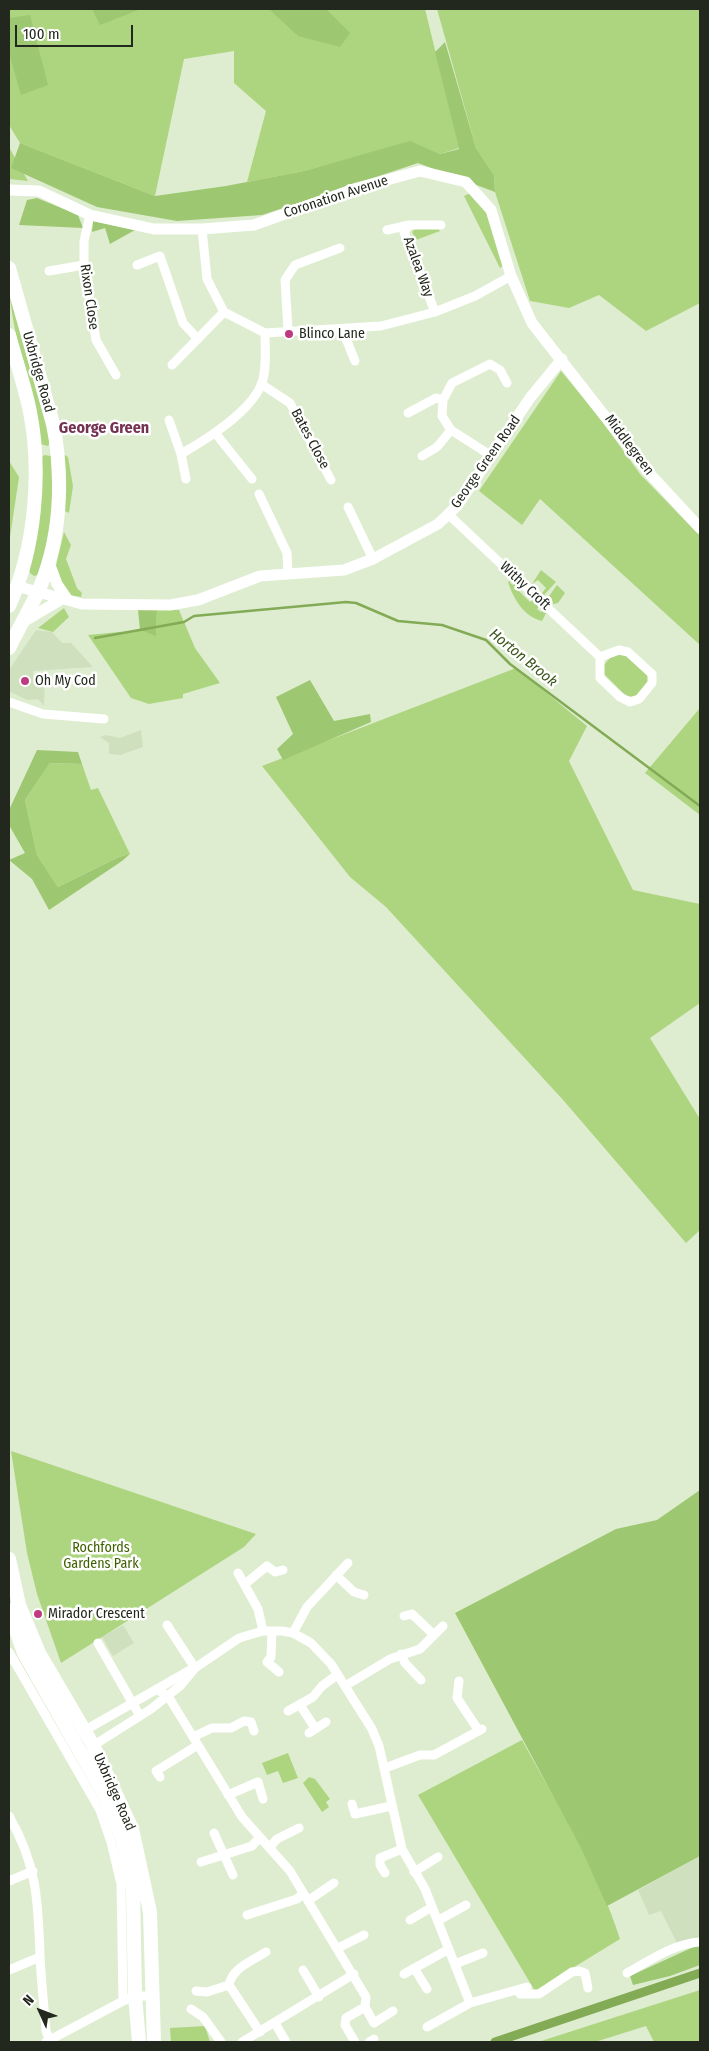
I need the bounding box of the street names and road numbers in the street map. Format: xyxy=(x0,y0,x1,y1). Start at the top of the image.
street label: Coronation Avenue xyxy=(282,172,390,222)
street label: Azalea Way xyxy=(399,235,437,299)
street label: Rixon Close xyxy=(76,263,102,331)
street label: Uxbridge Road xyxy=(18,330,58,414)
street label: Bates Close xyxy=(287,406,333,472)
street label: Middlegreen xyxy=(601,411,657,479)
street label: George Green Road xyxy=(448,412,524,512)
street label: Withy Croft xyxy=(496,558,554,614)
street label: Uxbridge Road xyxy=(89,1751,139,1833)

